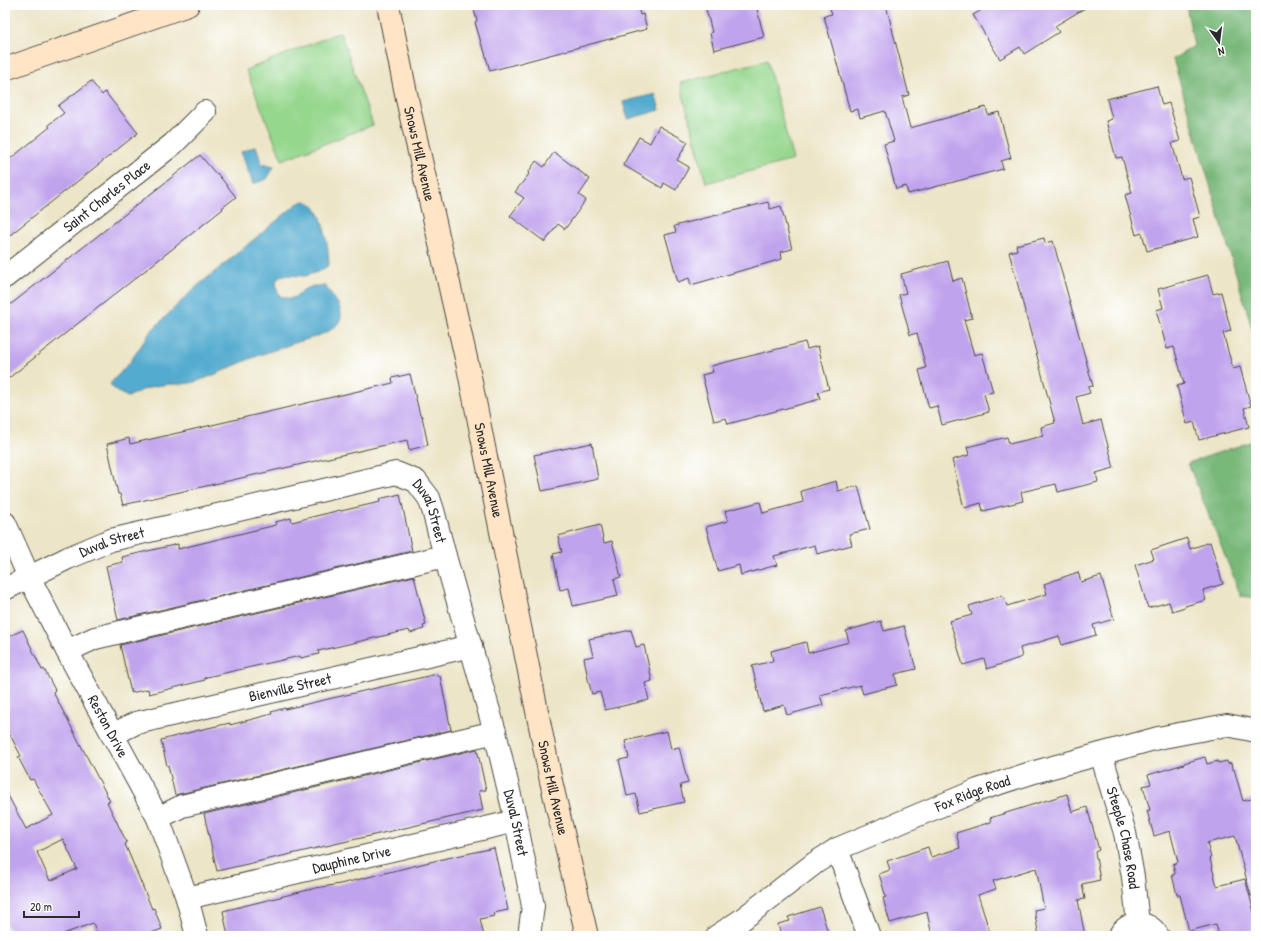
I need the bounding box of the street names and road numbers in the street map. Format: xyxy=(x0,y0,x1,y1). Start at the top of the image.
street label: Snows Mill Avenue xyxy=(399,104,441,203)
street label: Saint Charles Place xyxy=(59,155,155,237)
street label: Snows Mill Avenue xyxy=(469,421,509,519)
street label: Duval Street xyxy=(408,474,452,546)
street label: Duval Street xyxy=(76,521,147,562)
street label: Bienville Street xyxy=(247,667,334,707)
street label: Reston Drive xyxy=(83,691,134,761)
street label: Snows Mill Avenue xyxy=(533,739,574,837)
street label: Fox Ridge Road xyxy=(931,769,1013,817)
street label: Steeple Chase Road xyxy=(1102,784,1145,890)
street label: Duval Street xyxy=(499,787,534,859)
street label: Dauphine Drive xyxy=(310,840,393,878)

